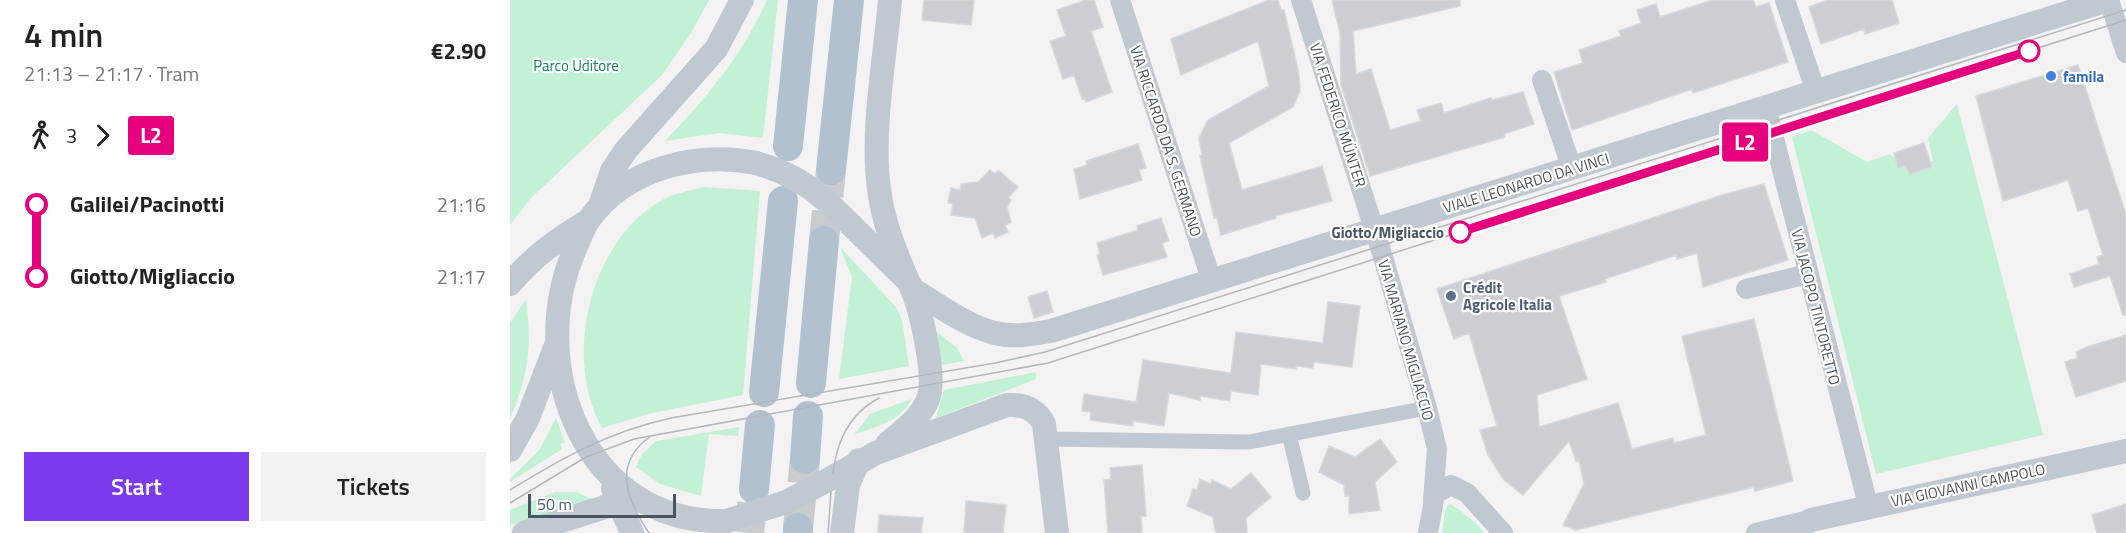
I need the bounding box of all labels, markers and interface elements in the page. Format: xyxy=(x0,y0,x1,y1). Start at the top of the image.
text: 4 min xyxy=(24,10,103,60)
text: €2.90 xyxy=(431,34,486,68)
street label: VIA FEDERICO MÜNTER xyxy=(1304,40,1372,190)
unlabelled marker xyxy=(2018,40,2040,62)
street label: VIA RICCARDO DA S. GERMANO xyxy=(1124,43,1208,240)
park label: Parco Uditore xyxy=(533,54,619,77)
text: 21:13 – 21:17 · Tram xyxy=(24,58,199,89)
place label: famila xyxy=(2063,65,2105,88)
marker: famila xyxy=(2044,69,2058,83)
icon: walk xyxy=(24,119,57,152)
icon: forward xyxy=(86,119,119,152)
text: L2 xyxy=(140,119,162,151)
text: 3 xyxy=(66,120,77,151)
line badge: L2 xyxy=(1718,122,1772,162)
text: L2 xyxy=(1734,126,1756,158)
street label: VIALE LEONARDO DA VINCI xyxy=(1440,147,1612,219)
text: Galilei/Pacinotti xyxy=(70,187,225,221)
text: 21:16 xyxy=(437,189,486,220)
place label: Giotto/Migliaccio xyxy=(1332,221,1444,244)
marker: Giotto/Migliaccio xyxy=(1449,221,1471,243)
street label: VIA JACOPO TINTORETTO xyxy=(1786,227,1847,387)
street label: VIA MARIANO MIGLIACCIO xyxy=(1372,257,1440,423)
text: Giotto/Migliaccio xyxy=(70,259,235,293)
text: 21:17 xyxy=(437,261,486,292)
place label: Crédit Agricole Italia xyxy=(1463,276,1552,316)
marker: Crédit Agricole Italia xyxy=(1444,289,1458,303)
button: Start xyxy=(24,452,249,521)
button: Tickets xyxy=(261,452,486,521)
street label: VIA GIOVANNI CAMPOLO xyxy=(1889,457,2047,513)
scale bar xyxy=(528,491,676,518)
text: 50 m xyxy=(537,492,572,516)

